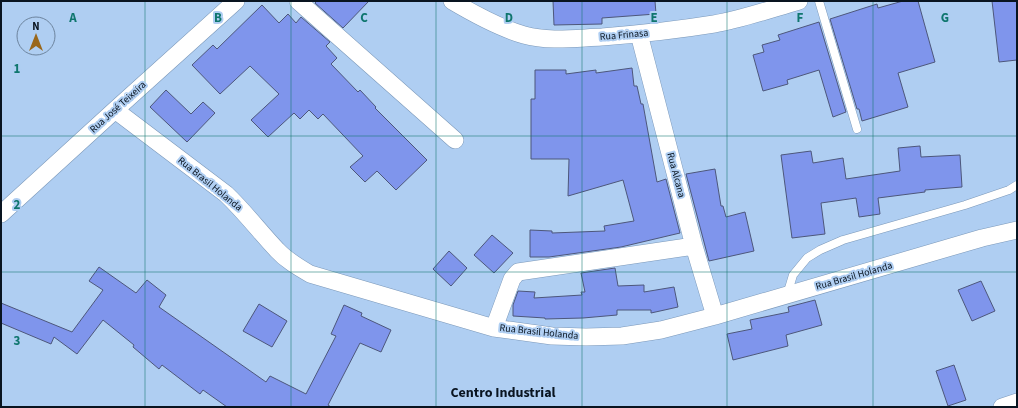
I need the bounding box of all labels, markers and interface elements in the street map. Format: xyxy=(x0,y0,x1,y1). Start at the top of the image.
text: A xyxy=(68,9,77,27)
text: B xyxy=(214,9,222,27)
text: C xyxy=(360,9,368,27)
text: D xyxy=(505,9,513,27)
text: E xyxy=(650,9,658,27)
text: F xyxy=(797,9,804,27)
text: G xyxy=(941,9,949,27)
north arrow xyxy=(16,16,56,56)
text: N xyxy=(32,19,40,34)
street label: Rua Frinasa xyxy=(599,26,649,44)
text: 1 xyxy=(14,60,21,78)
street label: Rua José Teixeira xyxy=(87,78,149,136)
street label: Rua Alcana xyxy=(663,151,689,199)
street label: Rua Brasil Holanda xyxy=(175,154,245,214)
text: 2 xyxy=(14,196,21,214)
street label: Rua Brasil Holanda xyxy=(814,258,894,294)
street label: Rua Brasil Holanda xyxy=(499,321,579,343)
text: 3 xyxy=(14,332,21,350)
district label: Centro Industrial xyxy=(450,383,556,403)

